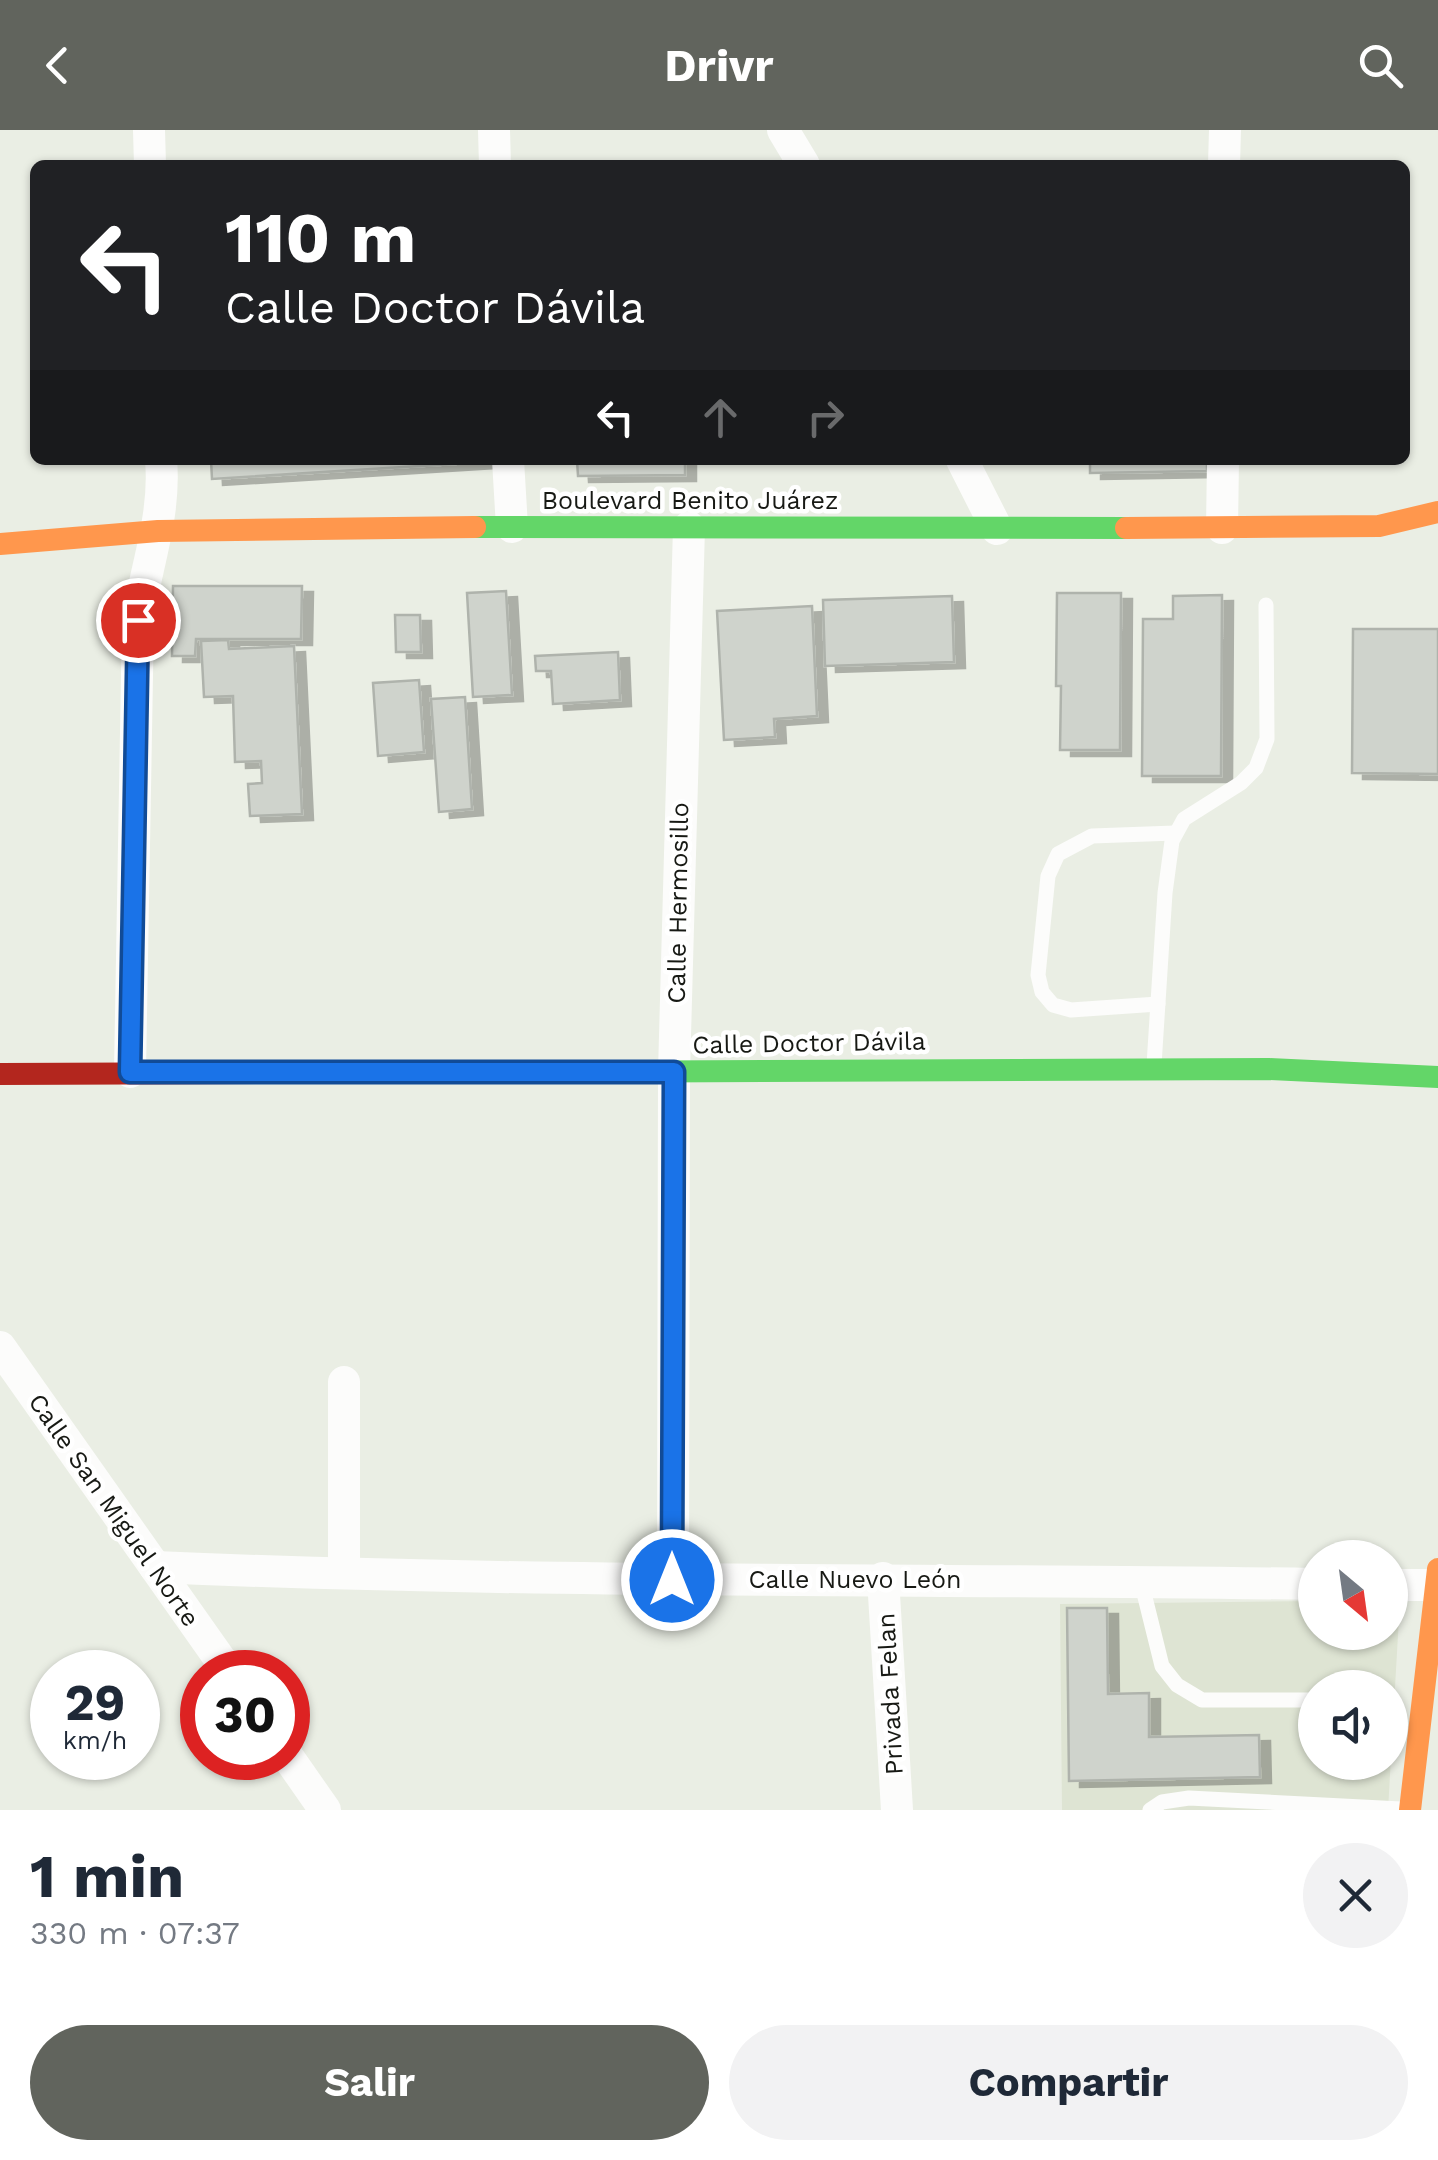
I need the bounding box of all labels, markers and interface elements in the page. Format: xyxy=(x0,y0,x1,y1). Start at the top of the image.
icon: back xyxy=(30,38,85,93)
icon: search xyxy=(1353,38,1408,93)
text: Drivr xyxy=(664,39,774,92)
text: 110 m xyxy=(225,197,416,279)
icon: left xyxy=(60,200,190,330)
text: Calle Doctor Dávila xyxy=(225,281,645,334)
icon: left xyxy=(588,390,643,445)
icon: ahead xyxy=(693,390,748,445)
icon: right xyxy=(798,390,853,445)
street label: Boulevard Benito Juárez xyxy=(542,486,838,515)
pin xyxy=(96,578,181,663)
icon: arrive xyxy=(111,593,166,648)
street label: Calle Hermosillo xyxy=(662,802,694,1004)
street label: Calle Doctor Dávila xyxy=(692,1026,926,1060)
street label: Calle San Miguel Norte xyxy=(23,1388,205,1632)
position arrow xyxy=(620,1528,724,1632)
north arrow xyxy=(1298,1540,1408,1650)
map controls xyxy=(1298,1540,1408,1780)
street label: Calle Nuevo León xyxy=(748,1565,962,1594)
street label: Privada Felan xyxy=(871,1612,909,1776)
speed limit sign: 30 xyxy=(180,1650,310,1780)
button: sound xyxy=(1298,1670,1408,1780)
text: 29 xyxy=(65,1673,125,1732)
text: km/h xyxy=(63,1726,127,1755)
text: 1 min xyxy=(30,1841,184,1912)
button: close xyxy=(1303,1843,1408,1948)
text: 330 m · 07:37 xyxy=(30,1914,240,1952)
button: Salir xyxy=(30,2025,709,2140)
button: Compartir xyxy=(729,2025,1408,2140)

